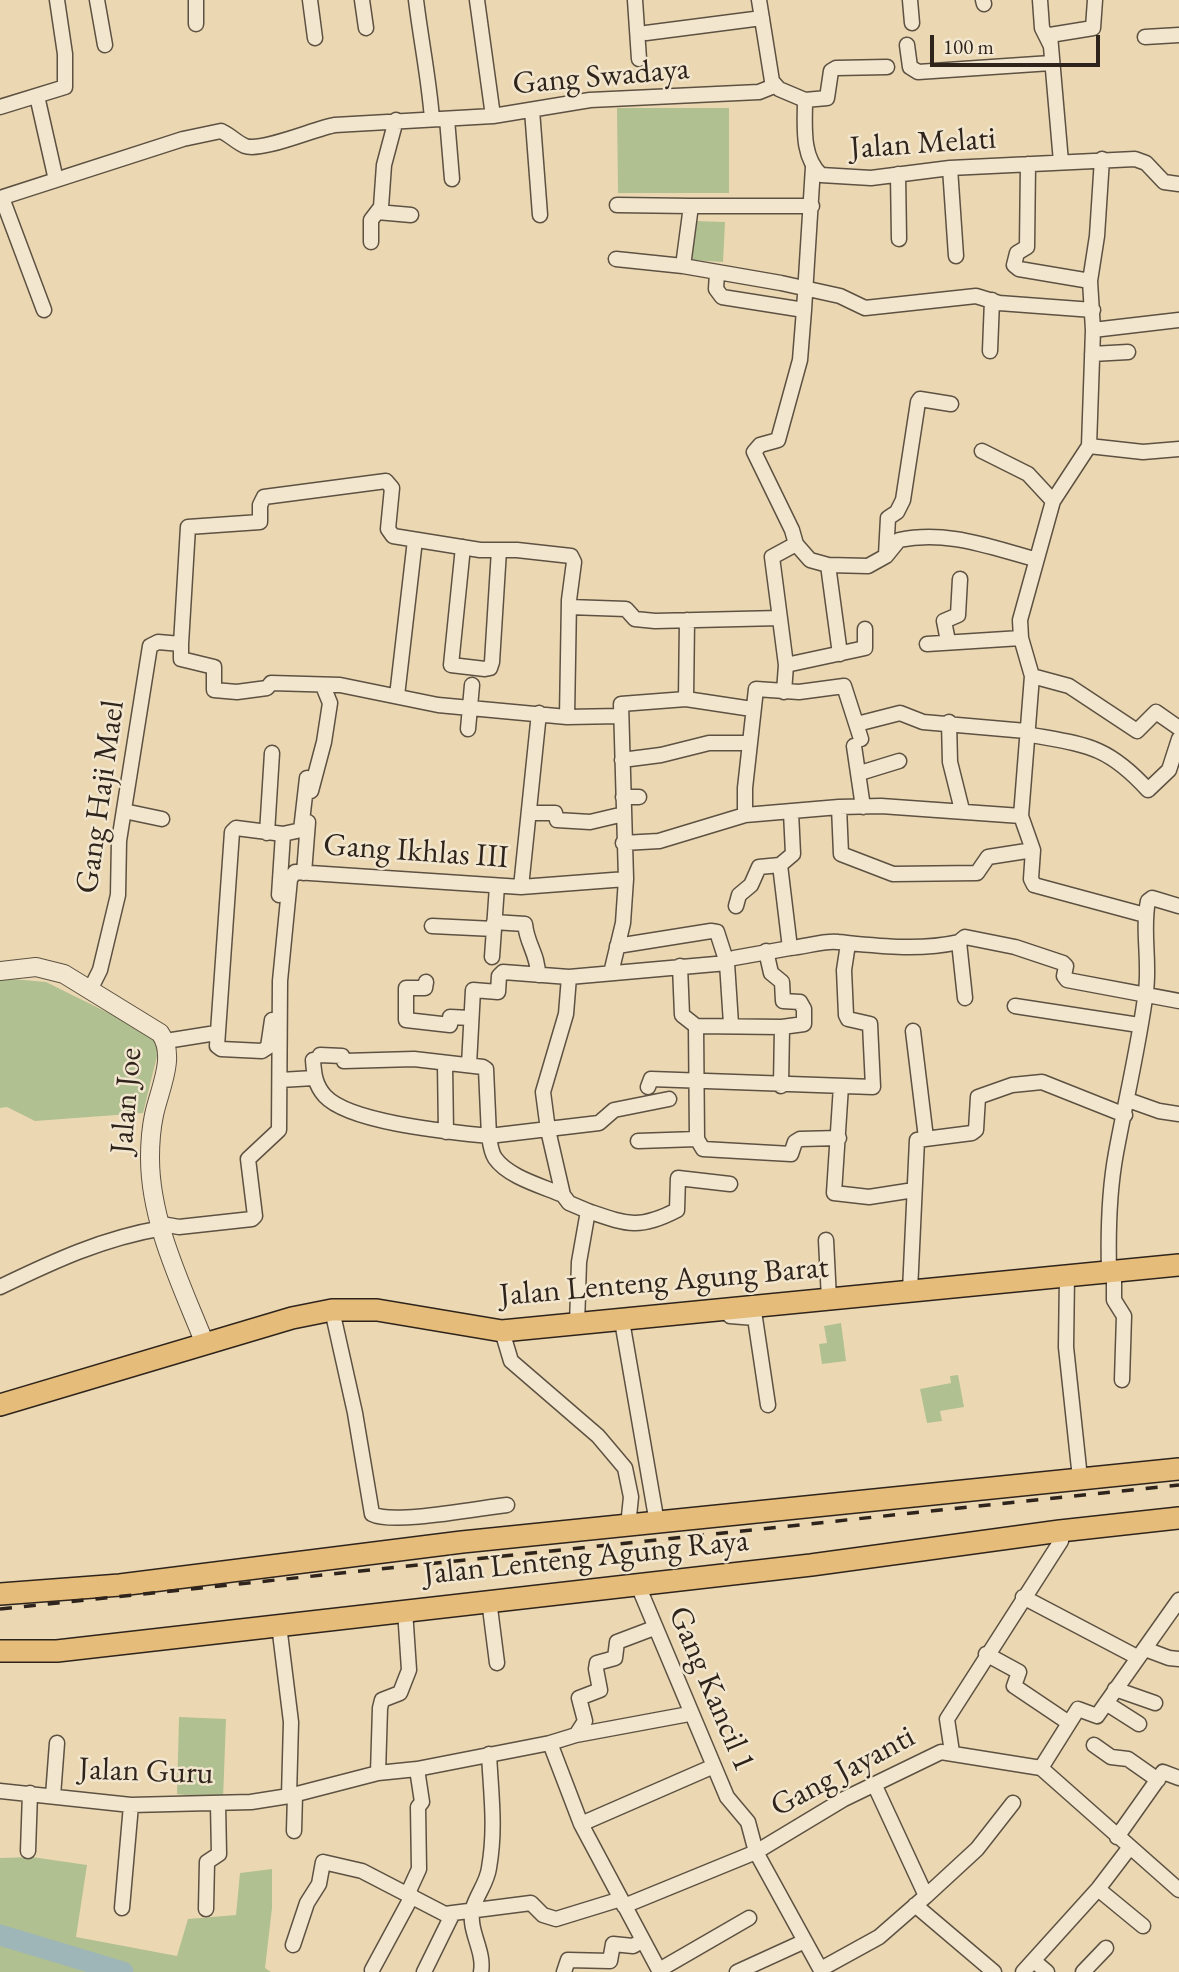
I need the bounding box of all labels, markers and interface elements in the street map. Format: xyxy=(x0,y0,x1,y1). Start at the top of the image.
scale bar xyxy=(934,21,1104,65)
text: 100 m xyxy=(943,33,994,60)
street label: Gang Swadaya xyxy=(511,50,691,104)
street label: Jalan Melati xyxy=(849,120,997,168)
street label: Gang Haji Mael xyxy=(68,698,134,896)
street label: Gang Ikhlas III xyxy=(322,826,510,878)
street label: Jalan Joe xyxy=(103,1046,151,1156)
street label: Jalan Lenteng Agung Barat xyxy=(498,1248,830,1316)
street label: Jalan Lenteng Agung Raya xyxy=(421,1522,751,1594)
street label: Gang Kancil 1 xyxy=(659,1601,763,1777)
street label: Gang Jayanti xyxy=(764,1718,922,1826)
street label: Jalan Guru xyxy=(78,1750,214,1794)

